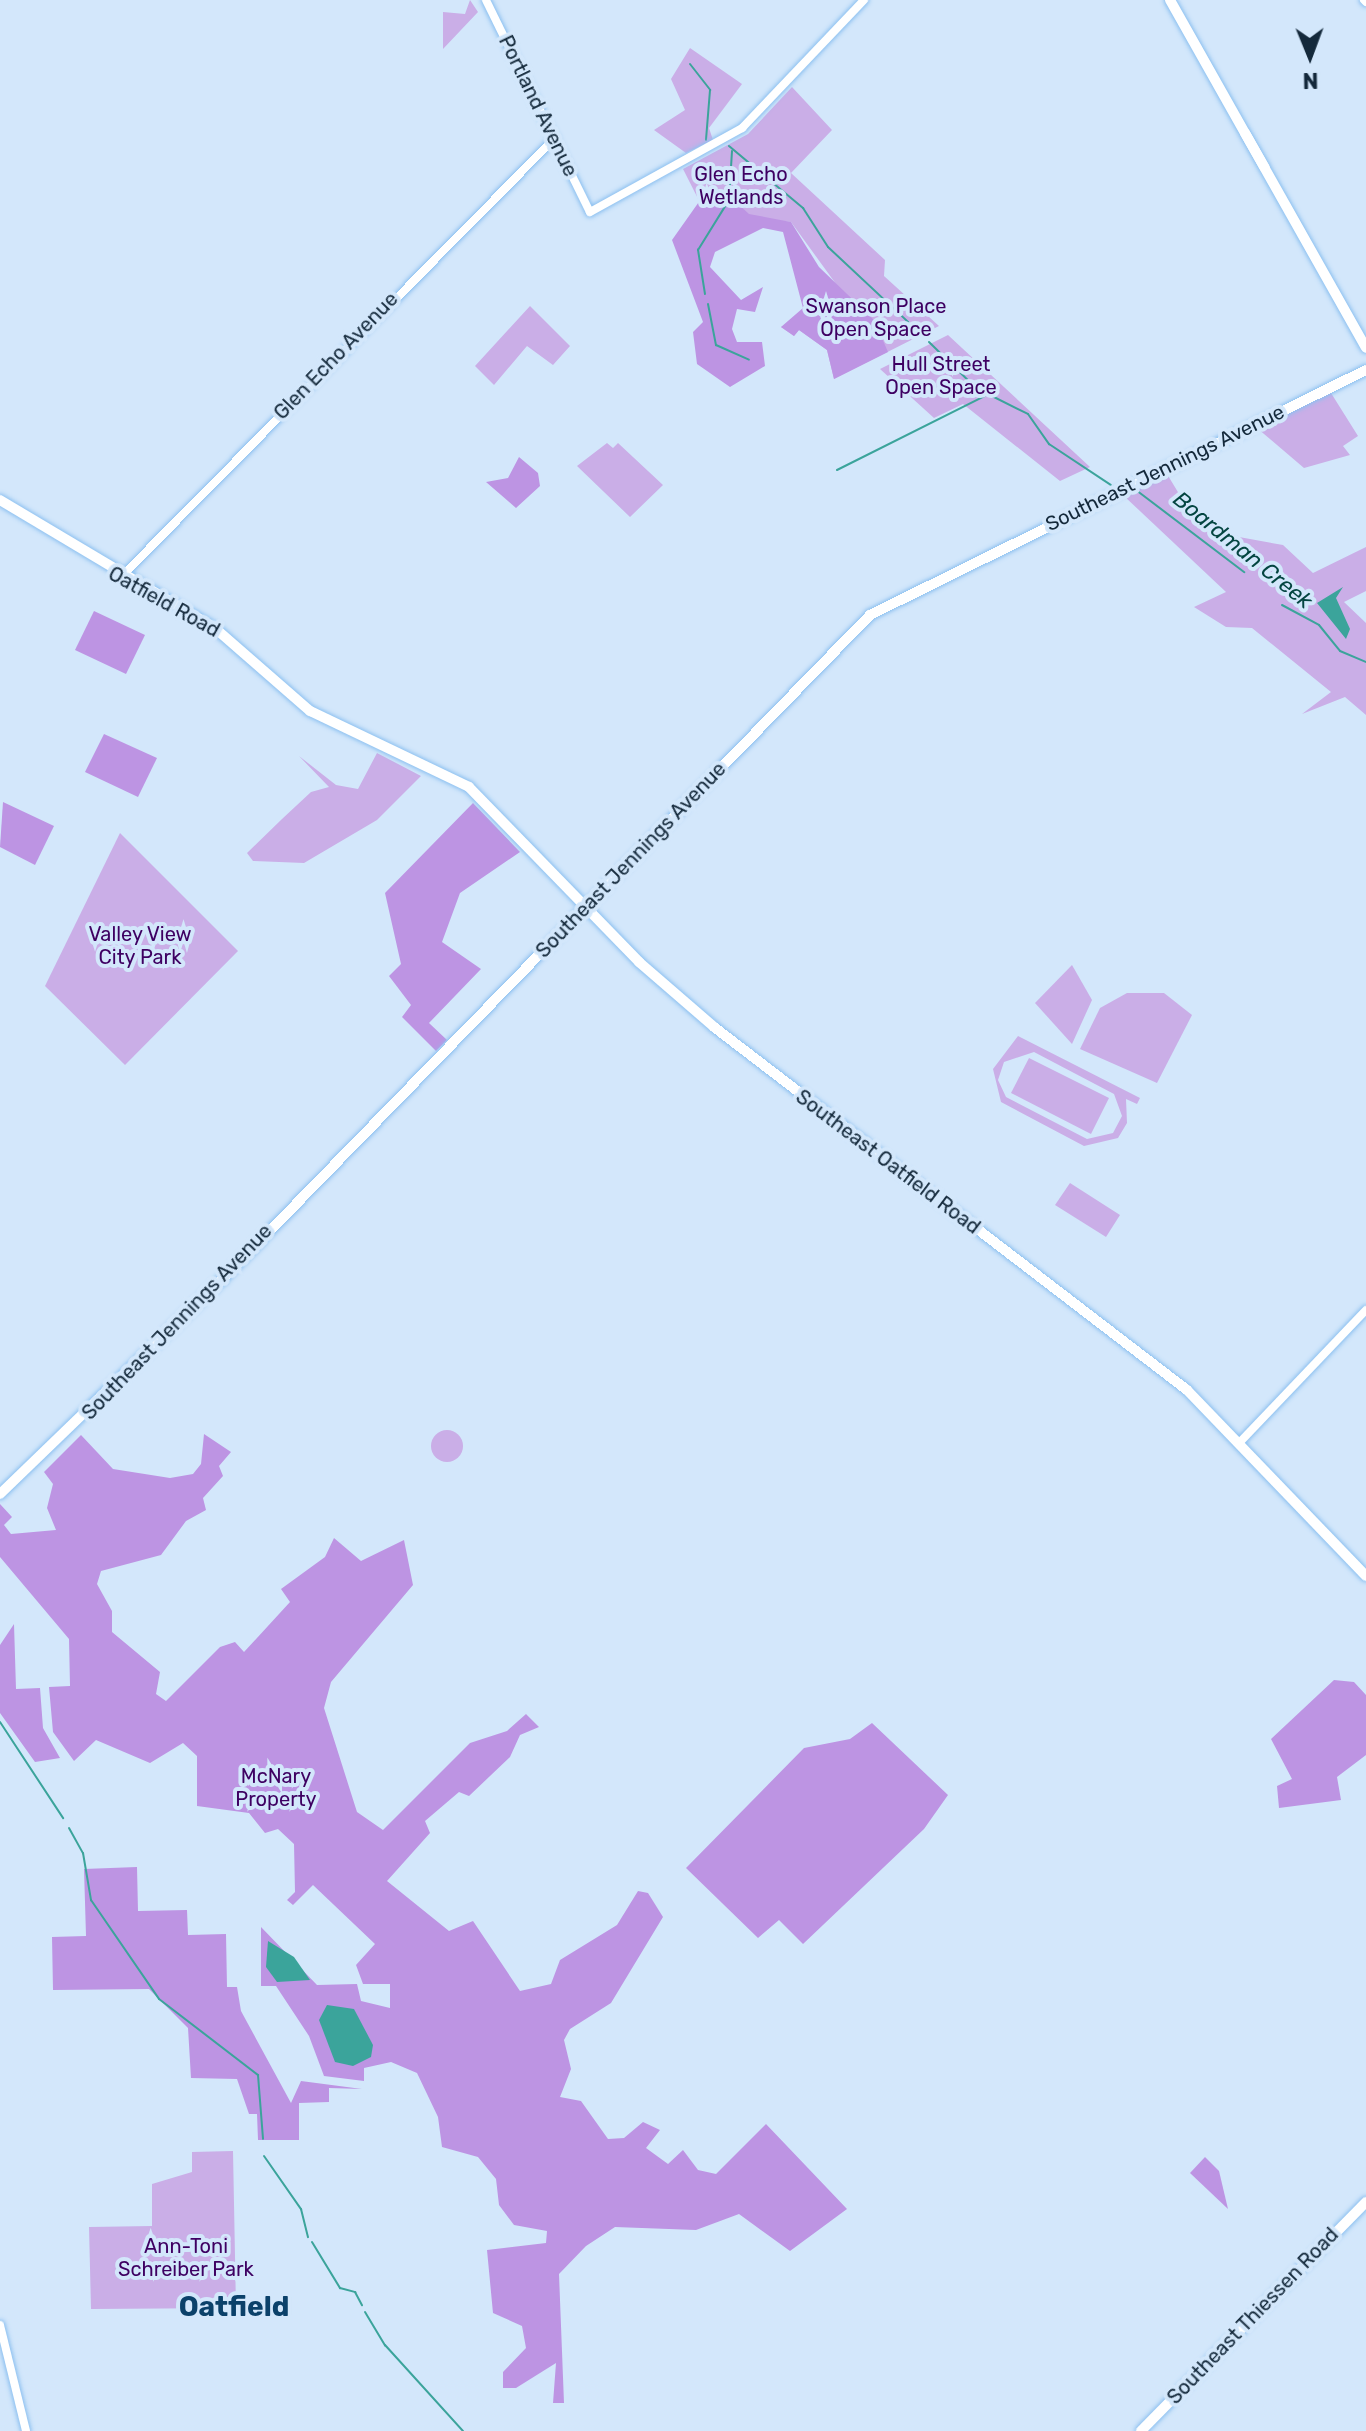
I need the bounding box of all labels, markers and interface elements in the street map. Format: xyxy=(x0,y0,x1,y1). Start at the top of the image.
north arrow xyxy=(1270,16,1350,96)
street label: Portland Avenue xyxy=(493,31,583,181)
text: N xyxy=(1302,67,1319,94)
park label: Glen Echo Wetlands xyxy=(694,163,788,210)
street label: Glen Echo Avenue xyxy=(269,287,403,425)
park label: Swanson Place Open Space xyxy=(805,295,947,342)
park label: Hull Street Open Space xyxy=(885,353,997,400)
street label: Southeast Jennings Avenue xyxy=(1041,400,1289,536)
water label: Boardman Creek xyxy=(1168,486,1318,614)
street label: Oatfield Road xyxy=(104,562,224,642)
street label: Southeast Jennings Avenue xyxy=(531,757,731,963)
park label: Valley View City Park xyxy=(88,923,192,970)
street label: Southeast Oatfield Road xyxy=(791,1085,985,1239)
street label: Southeast Jennings Avenue xyxy=(77,1219,277,1425)
park label: McNary Property xyxy=(235,1764,317,1811)
street label: Southeast Thiessen Road xyxy=(1162,2223,1344,2409)
park label: Ann-Toni Schreiber Park xyxy=(118,2235,254,2282)
district label: Oatfield xyxy=(179,2290,289,2324)

